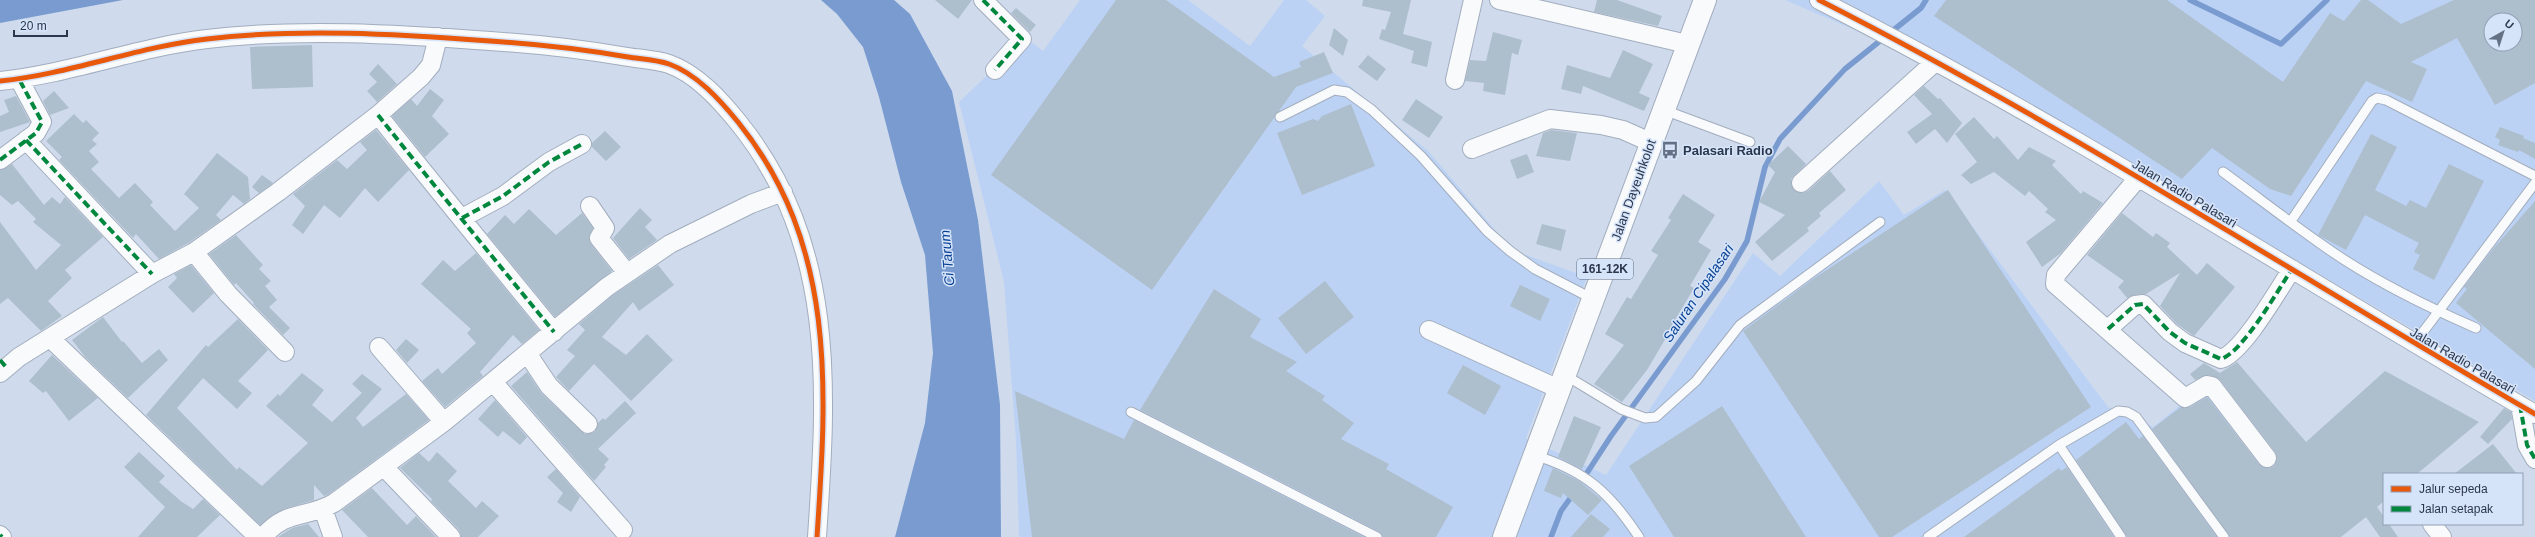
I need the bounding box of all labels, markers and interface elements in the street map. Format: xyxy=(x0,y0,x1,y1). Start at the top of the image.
scale bar xyxy=(14,12,67,38)
north arrow xyxy=(2483,12,2523,52)
text: U xyxy=(2502,17,2516,31)
text: 20 m xyxy=(20,19,47,33)
street label: Jalan Dayeuhkolot xyxy=(1608,137,1659,243)
bus stop icon: Palasari Radio xyxy=(1660,140,1680,160)
place label: Palasari Radio xyxy=(1683,143,1773,158)
street label: Jalan Radio Palasari xyxy=(2130,156,2240,231)
water label: Ci Tarum xyxy=(937,229,957,287)
water label: Saluran Cipalasari xyxy=(1659,240,1737,345)
road number: 161-12K xyxy=(1577,259,1633,279)
street label: Jalan Radio Palasari xyxy=(2407,324,2518,397)
legend xyxy=(2383,473,2523,525)
text: Jalur sepeda xyxy=(2419,482,2488,496)
text: Jalan setapak xyxy=(2419,502,2494,516)

